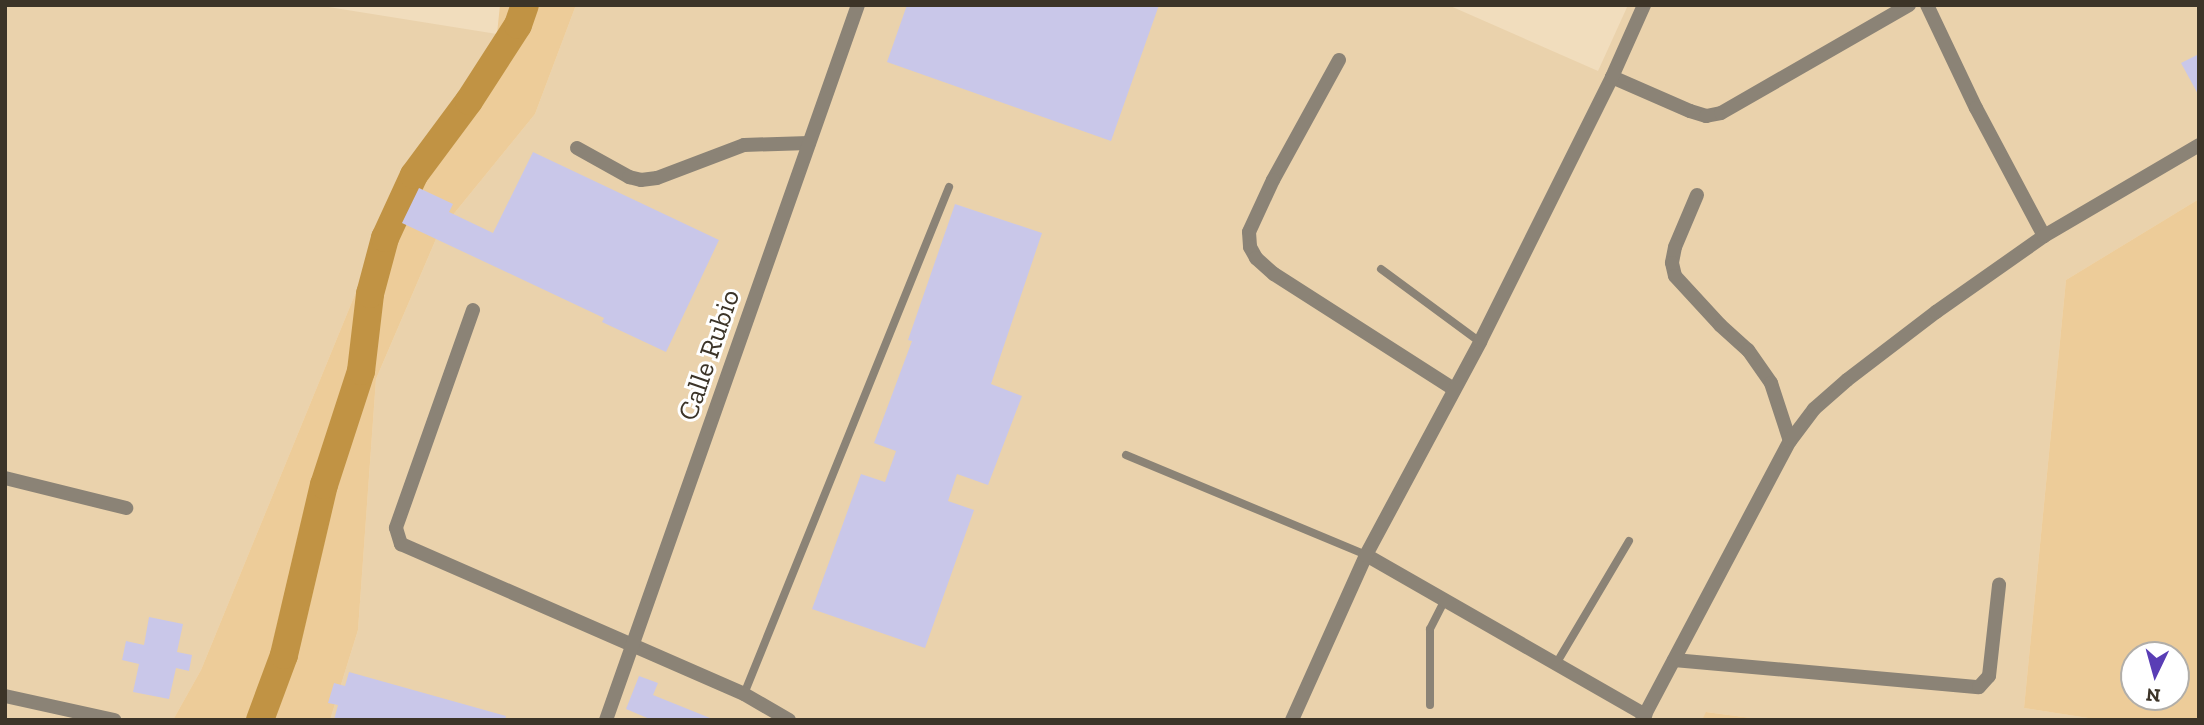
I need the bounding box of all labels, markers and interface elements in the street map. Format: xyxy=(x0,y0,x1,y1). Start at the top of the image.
street label: Calle Rubio xyxy=(671,285,747,425)
north arrow xyxy=(2120,641,2190,711)
text: N xyxy=(2145,683,2162,708)

